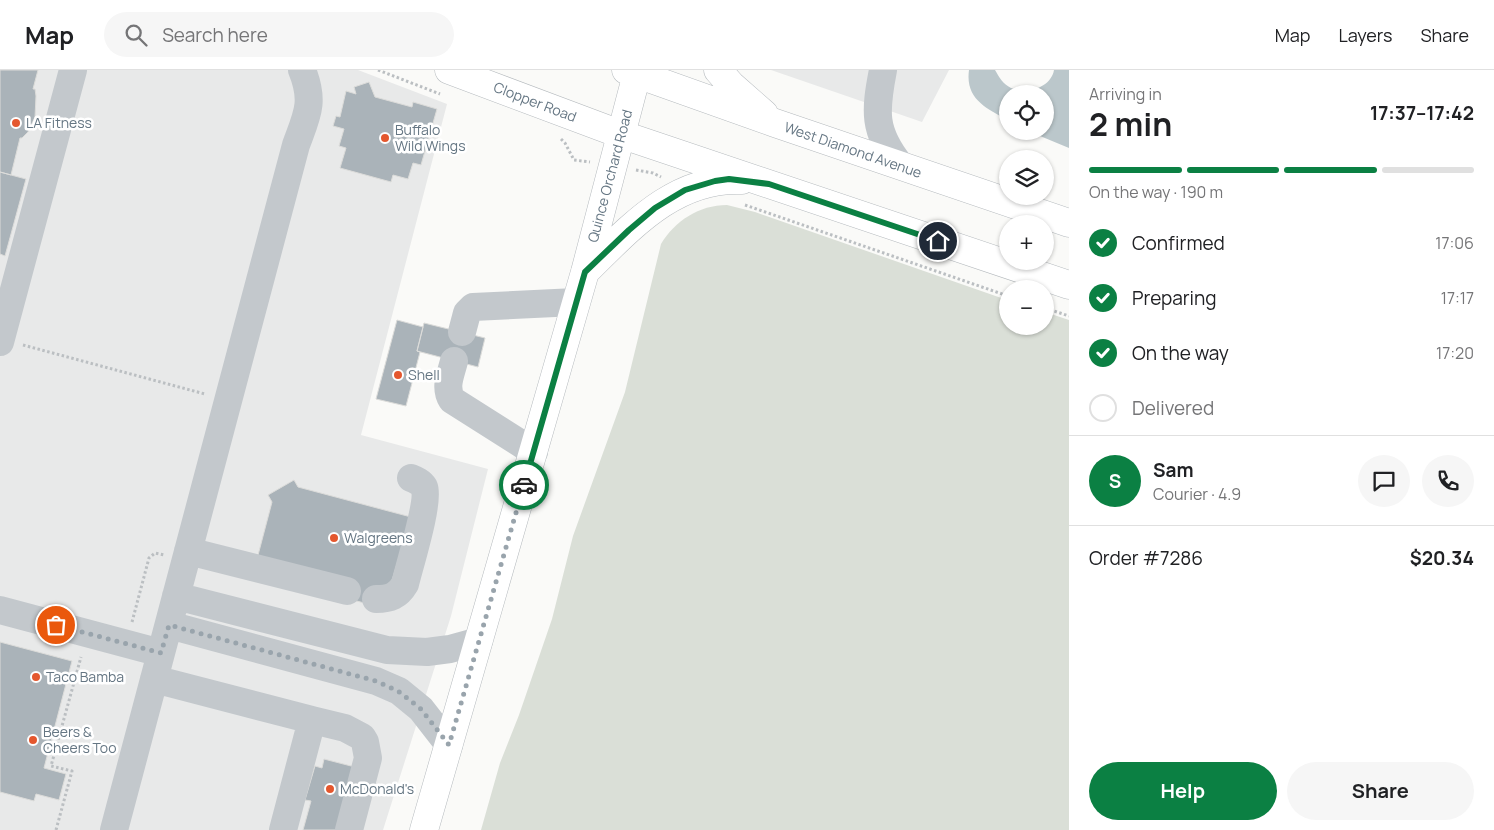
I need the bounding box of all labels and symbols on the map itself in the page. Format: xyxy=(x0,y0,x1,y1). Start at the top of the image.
street label: Clopper Road xyxy=(491,77,579,126)
street label: Quince Orchard Road xyxy=(583,107,636,244)
place label: LA Fitness xyxy=(26,113,92,132)
marker: LA Fitness xyxy=(10,117,22,129)
street label: West Diamond Avenue xyxy=(782,117,924,182)
place label: Buffalo Wild Wings xyxy=(395,120,466,155)
marker: Buffalo Wild Wings xyxy=(379,132,391,144)
pin xyxy=(917,220,959,262)
place label: Shell xyxy=(408,365,440,384)
marker: Shell xyxy=(392,369,404,381)
courier xyxy=(499,460,549,510)
place label: Walgreens xyxy=(344,528,413,547)
marker: Walgreens xyxy=(328,532,340,544)
pin xyxy=(35,604,77,646)
place label: Taco Bamba xyxy=(46,667,124,686)
marker: Taco Bamba xyxy=(30,671,42,683)
place label: Beers & Cheers Too xyxy=(43,722,116,757)
marker: Beers & Cheers Too xyxy=(27,734,39,746)
place label: McDonald's xyxy=(340,779,414,798)
marker: McDonald's xyxy=(324,783,336,795)

